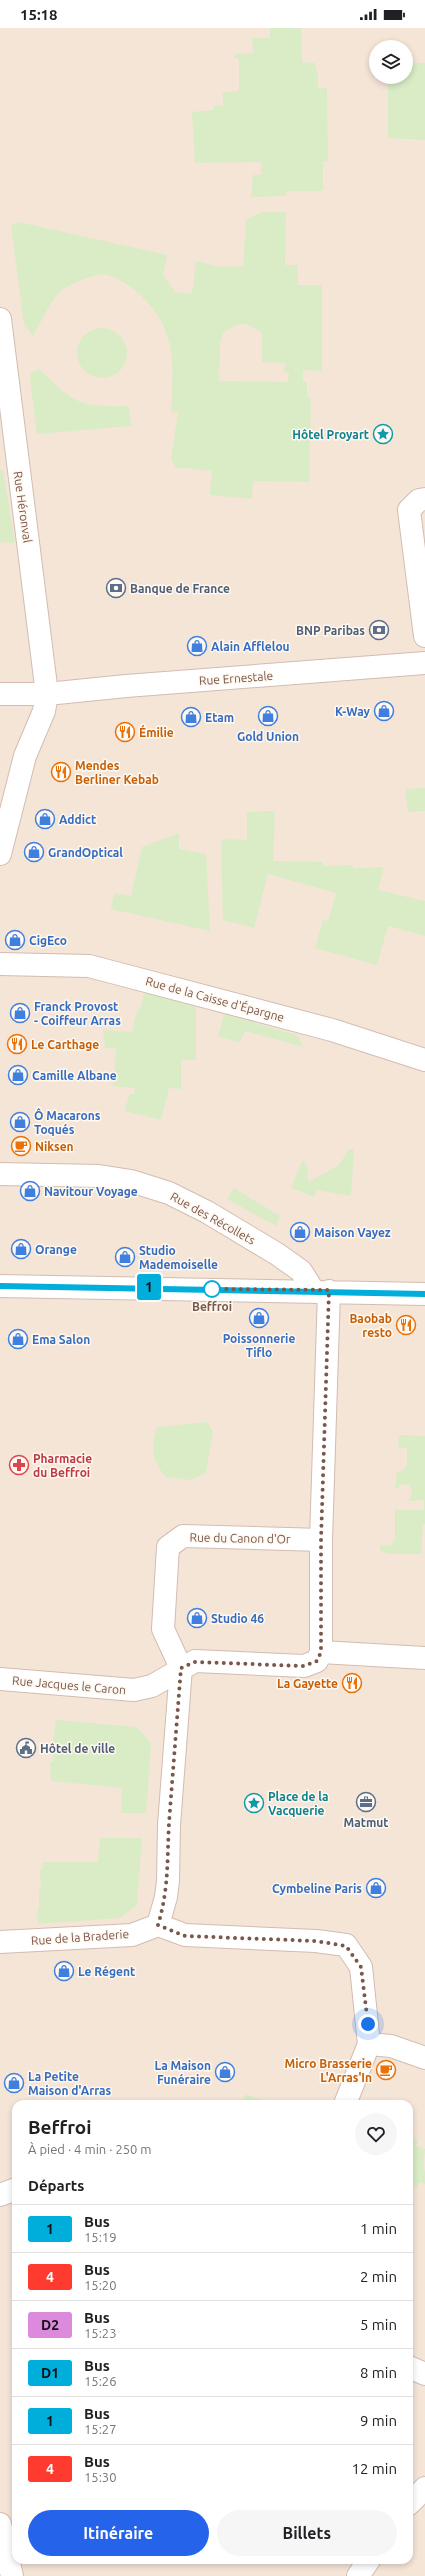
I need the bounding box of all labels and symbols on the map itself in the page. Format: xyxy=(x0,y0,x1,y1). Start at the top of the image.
place icon: Hôtel Proyart xyxy=(372,423,394,445)
place label: Hôtel Proyart xyxy=(292,428,369,441)
street label: Rue Héronval xyxy=(12,470,34,544)
bank icon: Banque de France xyxy=(105,577,127,599)
place label: Banque de France xyxy=(130,582,230,595)
bank icon: BNP Paribas xyxy=(368,619,390,641)
place label: BNP Paribas xyxy=(296,624,365,637)
shop icon: Alain Afflelou xyxy=(186,635,208,657)
place label: Alain Afflelou xyxy=(211,640,290,653)
street label: Rue Ernestale xyxy=(198,669,274,687)
shop icon: K-Way xyxy=(373,700,395,722)
shop icon: Gold Union xyxy=(257,705,279,727)
place label: K-Way xyxy=(335,705,371,718)
shop icon: Etam xyxy=(180,706,202,728)
place label: Etam xyxy=(205,711,234,724)
restaurant icon: Émilie xyxy=(114,721,136,743)
place label: Émilie xyxy=(139,724,174,739)
place label: Gold Union xyxy=(237,730,299,743)
place label: Mendes Berliner Kebab xyxy=(75,759,159,786)
restaurant icon: Mendes Berliner Kebab xyxy=(50,761,72,783)
shop icon: Addict xyxy=(34,808,56,830)
place label: Addict xyxy=(59,813,96,826)
shop icon: GrandOptical xyxy=(23,841,45,863)
place label: GrandOptical xyxy=(48,846,123,859)
shop icon: CigEco xyxy=(4,929,26,951)
place label: CigEco xyxy=(29,934,67,947)
street label: Rue de la Caisse d'Épargne xyxy=(144,974,286,1024)
place label: Franck Provost - Coiffeur Arras xyxy=(34,1000,121,1027)
shop icon: Franck Provost - Coiffeur Arras xyxy=(9,1002,31,1024)
restaurant icon: Le Carthage xyxy=(6,1033,28,1055)
place label: Le Carthage xyxy=(31,1038,99,1051)
shop icon: Camille Albane xyxy=(7,1064,29,1086)
place label: Camille Albane xyxy=(32,1069,117,1082)
place label: Ô Macarons Toqués xyxy=(34,1108,101,1136)
shop icon: Ô Macarons Toqués xyxy=(9,1111,31,1133)
cafe icon: Niksen xyxy=(10,1135,32,1157)
place label: Niksen xyxy=(35,1140,74,1153)
shop icon: Navitour Voyage xyxy=(19,1180,41,1202)
place label: Navitour Voyage xyxy=(44,1185,138,1198)
street label: Rue des Récollets xyxy=(168,1189,258,1247)
shop icon: Maison Vayez xyxy=(289,1221,311,1243)
place label: Maison Vayez xyxy=(314,1226,391,1239)
shop icon: Orange xyxy=(10,1238,32,1260)
place label: Orange xyxy=(35,1243,77,1256)
place label: Studio Mademoiselle xyxy=(139,1244,218,1271)
shop icon: Studio Mademoiselle xyxy=(114,1246,136,1268)
line badge: 1 xyxy=(136,1274,162,1300)
marker: Beffroi xyxy=(203,1280,221,1298)
place label: Beffroi xyxy=(192,1300,232,1313)
shop icon: Poissonnerie Tiflo xyxy=(248,1307,270,1329)
place label: Baobab resto xyxy=(349,1312,392,1339)
restaurant icon: Baobab resto xyxy=(395,1314,417,1336)
shop icon: Ema Salon xyxy=(7,1328,29,1350)
place label: Poissonnerie Tiflo xyxy=(223,1332,295,1359)
place label: Ema Salon xyxy=(32,1333,90,1346)
place label: Pharmacie du Beffroi xyxy=(33,1452,92,1479)
pharmacy icon: Pharmacie du Beffroi xyxy=(8,1454,30,1476)
street label: Rue du Canon d'Or xyxy=(189,1531,291,1545)
shop icon: Studio 46 xyxy=(186,1607,208,1629)
place label: Studio 46 xyxy=(211,1612,264,1625)
restaurant icon: La Gayette xyxy=(341,1672,363,1694)
street label: Rue Jacques le Caron xyxy=(12,1674,126,1696)
place label: La Gayette xyxy=(277,1677,338,1690)
public building icon: Hôtel de ville xyxy=(15,1737,37,1759)
place label: Hôtel de ville xyxy=(40,1742,115,1755)
place label: Place de la Vacquerie xyxy=(268,1790,329,1817)
office icon: Matmut xyxy=(355,1791,377,1813)
place icon: Place de la Vacquerie xyxy=(243,1792,265,1814)
place label: Matmut xyxy=(344,1816,388,1829)
shop icon: Cymbeline Paris xyxy=(365,1877,387,1899)
place label: Cymbeline Paris xyxy=(272,1882,362,1895)
street label: Rue de la Braderie xyxy=(31,1927,129,1947)
shop icon: Le Régent xyxy=(53,1960,75,1982)
place label: Le Régent xyxy=(78,1965,135,1978)
your location xyxy=(358,2014,378,2034)
place label: Micro Brasserie L'Arras'In xyxy=(284,2057,372,2084)
place label: La Maison Funéraire xyxy=(154,2059,211,2086)
cafe icon: Micro Brasserie L'Arras'In xyxy=(375,2059,397,2081)
shop icon: La Maison Funéraire xyxy=(214,2061,236,2083)
place label: La Petite Maison d'Arras xyxy=(28,2070,112,2097)
shop icon: La Petite Maison d'Arras xyxy=(3,2072,25,2094)

